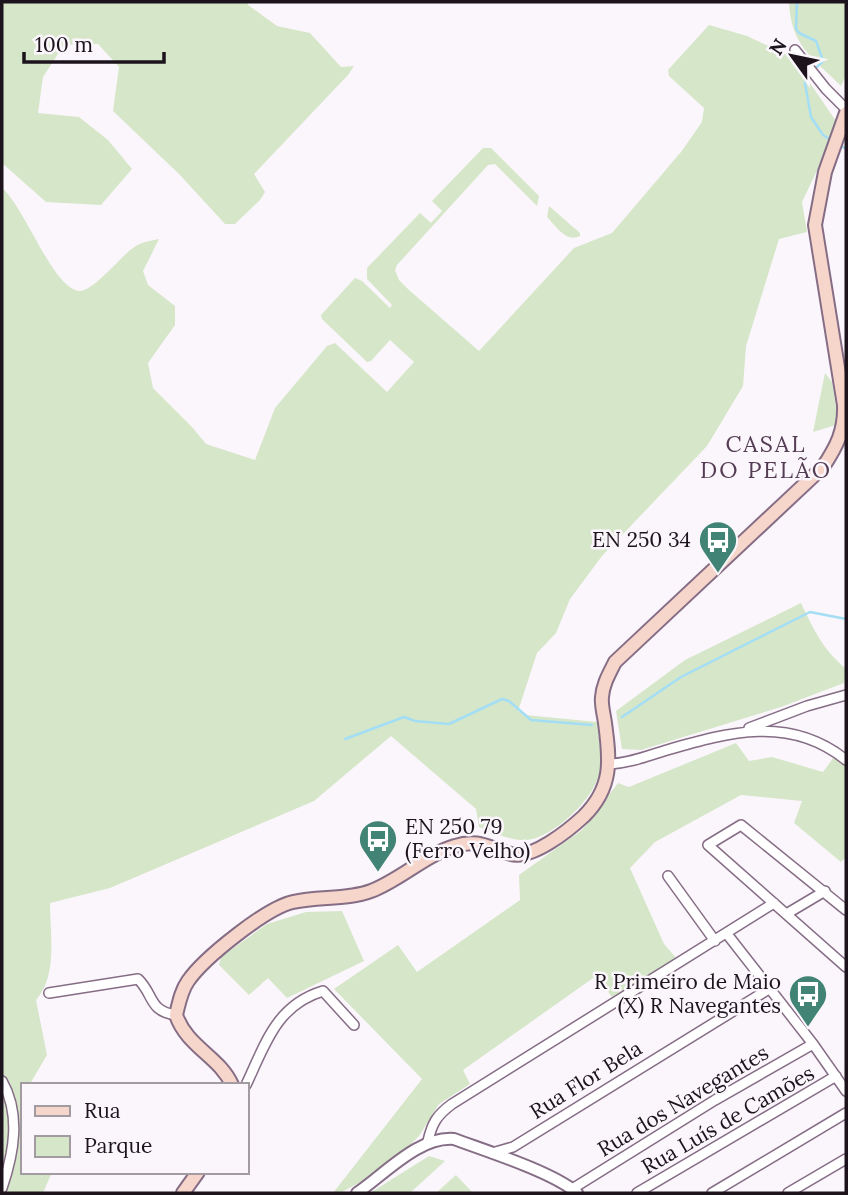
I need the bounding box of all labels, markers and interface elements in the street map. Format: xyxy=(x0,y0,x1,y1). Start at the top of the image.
scale bar xyxy=(24,21,164,65)
north arrow xyxy=(757,21,827,91)
text: 100 m xyxy=(35,31,93,58)
text: N xyxy=(764,34,792,59)
district label: CASAL DO PELÃO xyxy=(700,429,832,484)
bus stop icon: EN 250 34 xyxy=(697,519,739,574)
place label: EN 250 34 xyxy=(592,526,691,553)
place label: EN 250 79 (Ferro Velho) xyxy=(405,813,530,864)
bus stop icon: EN 250 79 (Ferro Velho) xyxy=(357,818,399,873)
place label: R Primeiro de Maio (X) R Navegantes xyxy=(594,968,781,1019)
bus stop icon: R Primeiro de Maio (X) R Navegantes xyxy=(787,973,829,1028)
street label: Rua Flor Bela xyxy=(525,1034,647,1125)
street label: Rua dos Navegantes xyxy=(592,1039,773,1162)
street label: Rua Luís de Camões xyxy=(637,1059,819,1180)
legend xyxy=(21,1083,248,1174)
text: Rua xyxy=(84,1097,121,1124)
text: Parque xyxy=(84,1132,152,1159)

